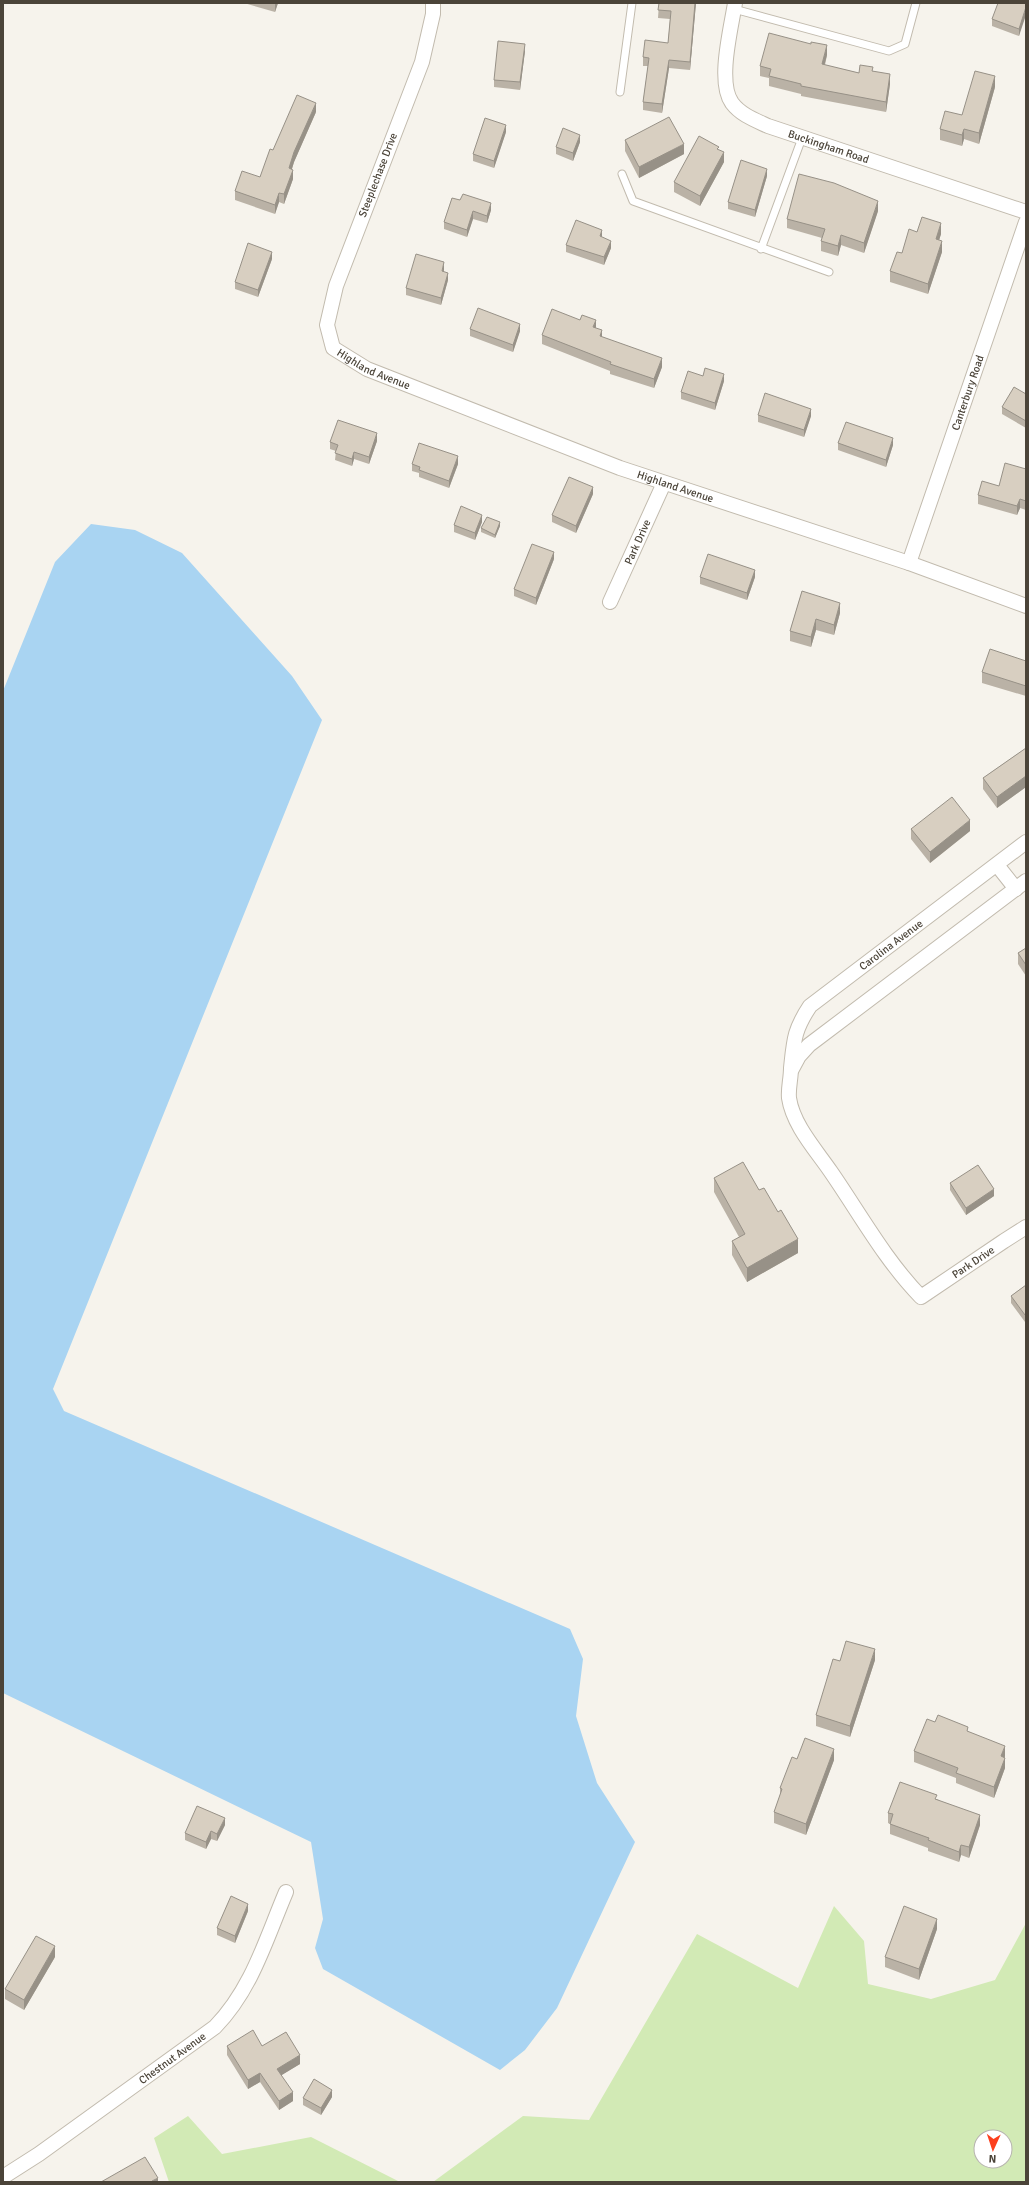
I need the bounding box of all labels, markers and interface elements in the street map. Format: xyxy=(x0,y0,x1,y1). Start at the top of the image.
street label: Buckingham Road xyxy=(786,127,871,166)
street label: Steeplechase Drive xyxy=(356,131,400,219)
street label: Highland Avenue xyxy=(335,346,412,392)
street label: Canterbury Road xyxy=(948,353,986,432)
street label: Highland Avenue xyxy=(636,468,715,505)
street label: Park Drive xyxy=(621,517,653,567)
street label: Carolina Avenue xyxy=(857,917,925,973)
street label: Park Drive xyxy=(949,1243,997,1281)
street label: Chestnut Avenue xyxy=(136,2029,208,2086)
north arrow xyxy=(973,2129,1013,2169)
text: N xyxy=(988,2152,997,2165)

